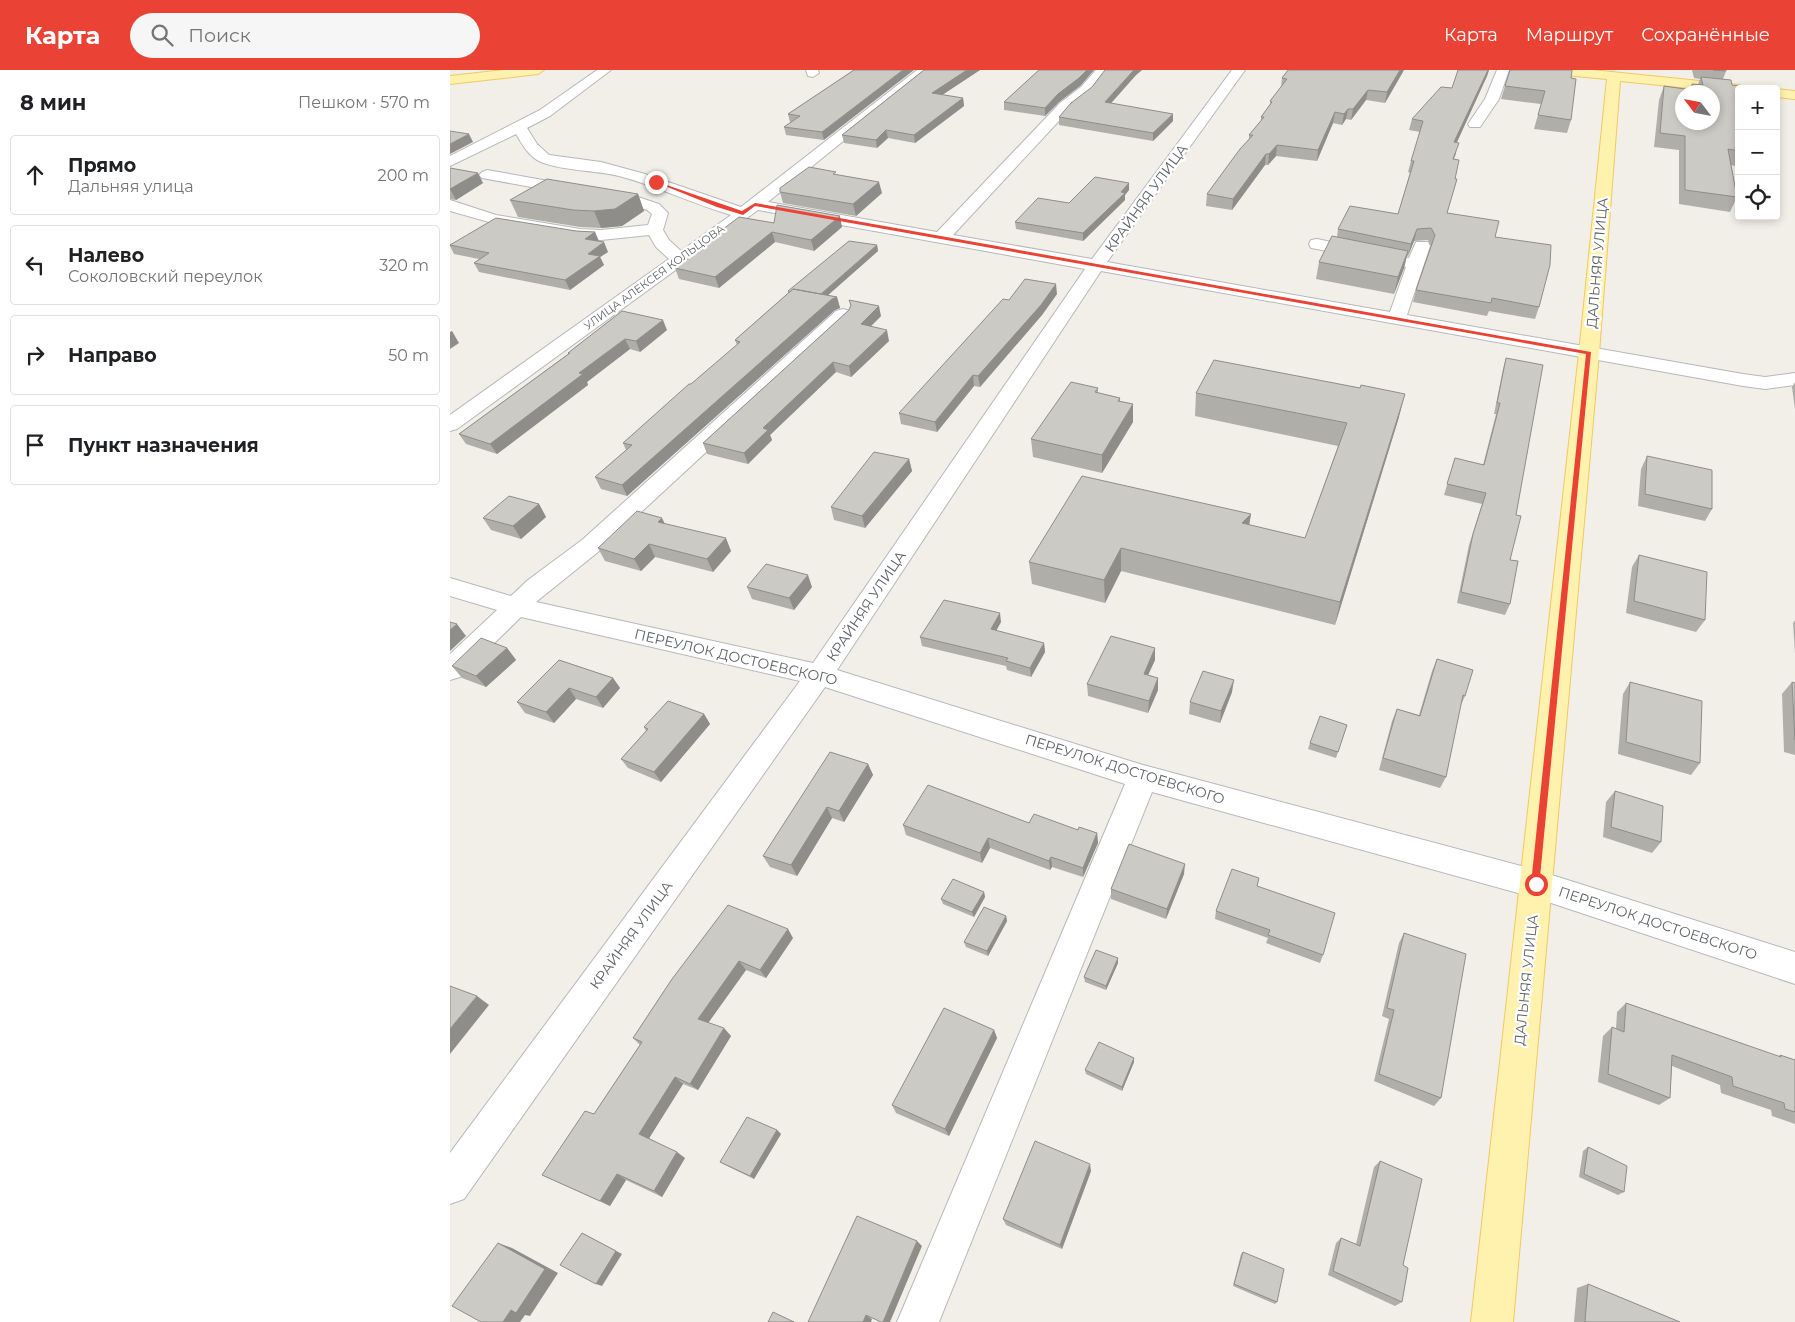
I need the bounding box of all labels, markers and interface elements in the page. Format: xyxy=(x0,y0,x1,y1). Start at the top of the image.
search box xyxy=(130,13,480,58)
text: Карта xyxy=(25,21,100,50)
icon: search xyxy=(148,21,176,49)
text: Поиск xyxy=(188,24,251,47)
text: Карта xyxy=(1444,24,1498,46)
text: Маршрут xyxy=(1526,24,1613,46)
text: Сохранённые xyxy=(1641,24,1770,46)
north arrow xyxy=(1675,85,1720,130)
map controls xyxy=(1735,85,1780,220)
button: + xyxy=(1735,85,1780,130)
text: 8 мин xyxy=(20,90,86,115)
text: Пешком · 570 m xyxy=(298,93,430,112)
button: − xyxy=(1735,130,1780,175)
street label: КРАЙНЯЯ УЛИЦА xyxy=(1101,140,1192,256)
text: Прямо xyxy=(68,154,136,177)
icon: ahead xyxy=(21,161,49,189)
text: 200 m xyxy=(378,166,429,185)
route end xyxy=(645,171,668,194)
button: locate xyxy=(1735,175,1780,220)
text: Дальняя улица xyxy=(68,177,194,196)
street label: ДАЛЬНЯЯ УЛИЦА xyxy=(1582,196,1612,329)
street label: УЛИЦА АЛЕКСЕЯ КОЛЬЦОВА xyxy=(581,221,728,333)
text: Налево xyxy=(68,244,144,267)
icon: left xyxy=(21,251,49,279)
text: 320 m xyxy=(379,256,429,275)
text: Соколовский переулок xyxy=(68,267,262,286)
icon: right xyxy=(21,341,49,369)
text: Направо xyxy=(68,344,157,367)
text: 50 m xyxy=(388,346,429,365)
icon: arrive xyxy=(21,431,49,459)
text: Пункт назначения xyxy=(68,434,259,457)
street label: КРАЙНЯЯ УЛИЦА xyxy=(822,547,910,665)
street label: ПЕРЕУЛОК ДОСТОЕВСКОГО xyxy=(633,625,839,689)
street label: ПЕРЕУЛОК ДОСТОЕВСКОГО xyxy=(1023,730,1227,808)
route start xyxy=(1525,873,1548,896)
street label: КРАЙНЯЯ УЛИЦА xyxy=(586,877,677,993)
street label: ПЕРЕУЛОК ДОСТОЕВСКОГО xyxy=(1556,882,1760,964)
street label: ДАЛЬНЯЯ УЛИЦА xyxy=(1510,913,1542,1046)

